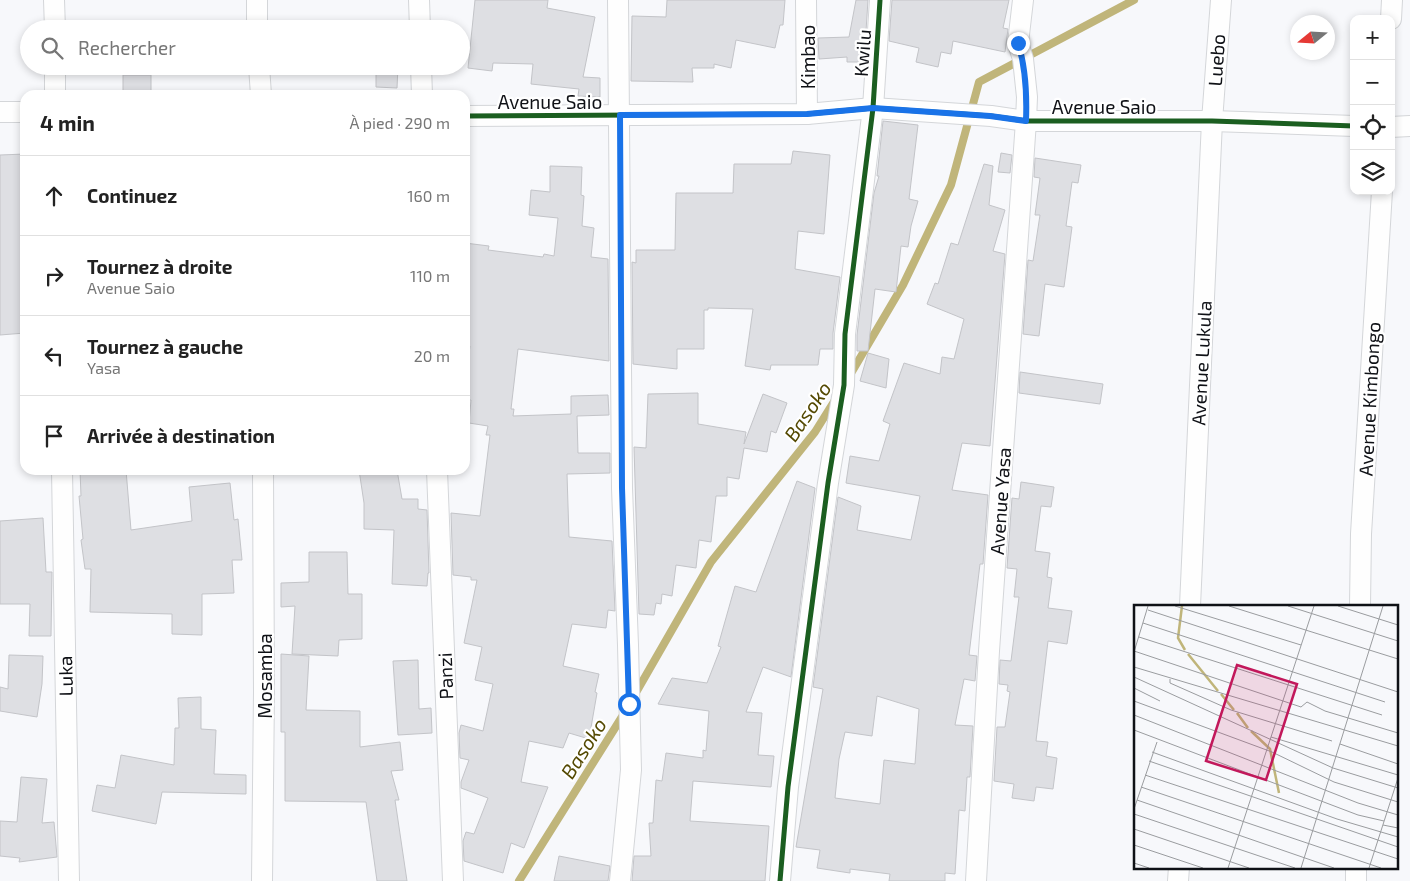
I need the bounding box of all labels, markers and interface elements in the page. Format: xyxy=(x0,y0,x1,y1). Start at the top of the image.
north arrow xyxy=(1290,15,1335,60)
map controls xyxy=(1350,15,1395,195)
button: + xyxy=(1350,15,1395,60)
search box xyxy=(20,20,470,75)
street label: Kimbao xyxy=(796,25,819,89)
street label: Kwilu xyxy=(849,28,875,78)
route end xyxy=(1007,32,1030,55)
street label: Luebo xyxy=(1203,33,1229,87)
icon: search xyxy=(38,34,66,62)
text: Rechercher xyxy=(78,36,176,59)
button: − xyxy=(1350,60,1395,105)
street label: Avenue Saio xyxy=(498,90,602,113)
street label: Avenue Saio xyxy=(1052,95,1156,118)
button: locate xyxy=(1350,105,1395,150)
text: 4 min xyxy=(40,110,95,135)
text: À pied · 290 m xyxy=(350,113,450,132)
button: layers xyxy=(1350,150,1395,195)
icon: ahead xyxy=(40,182,68,210)
text: Continuez xyxy=(87,184,177,207)
text: 160 m xyxy=(407,186,450,205)
text: Tournez à droite xyxy=(87,255,233,278)
icon: right xyxy=(40,262,68,290)
text: 110 m xyxy=(410,266,450,285)
text: Avenue Saio xyxy=(87,278,175,297)
street label: Avenue Lukula xyxy=(1186,300,1216,426)
street label: Avenue Kimbongo xyxy=(1353,321,1385,477)
text: Tournez à gauche xyxy=(87,335,243,358)
icon: left xyxy=(40,342,68,370)
text: 20 m xyxy=(414,346,450,365)
text: Yasa xyxy=(87,358,121,377)
water label: Basoko xyxy=(778,377,836,445)
icon: arrive xyxy=(40,422,68,450)
text: Arrivée à destination xyxy=(87,424,275,447)
street label: Avenue Yasa xyxy=(985,447,1015,555)
inset map xyxy=(1134,605,1398,868)
street label: Mosamba xyxy=(253,633,276,719)
street label: Panzi xyxy=(433,652,457,700)
street label: Luka xyxy=(53,655,77,697)
route start xyxy=(618,693,641,716)
water label: Basoko xyxy=(555,713,611,783)

